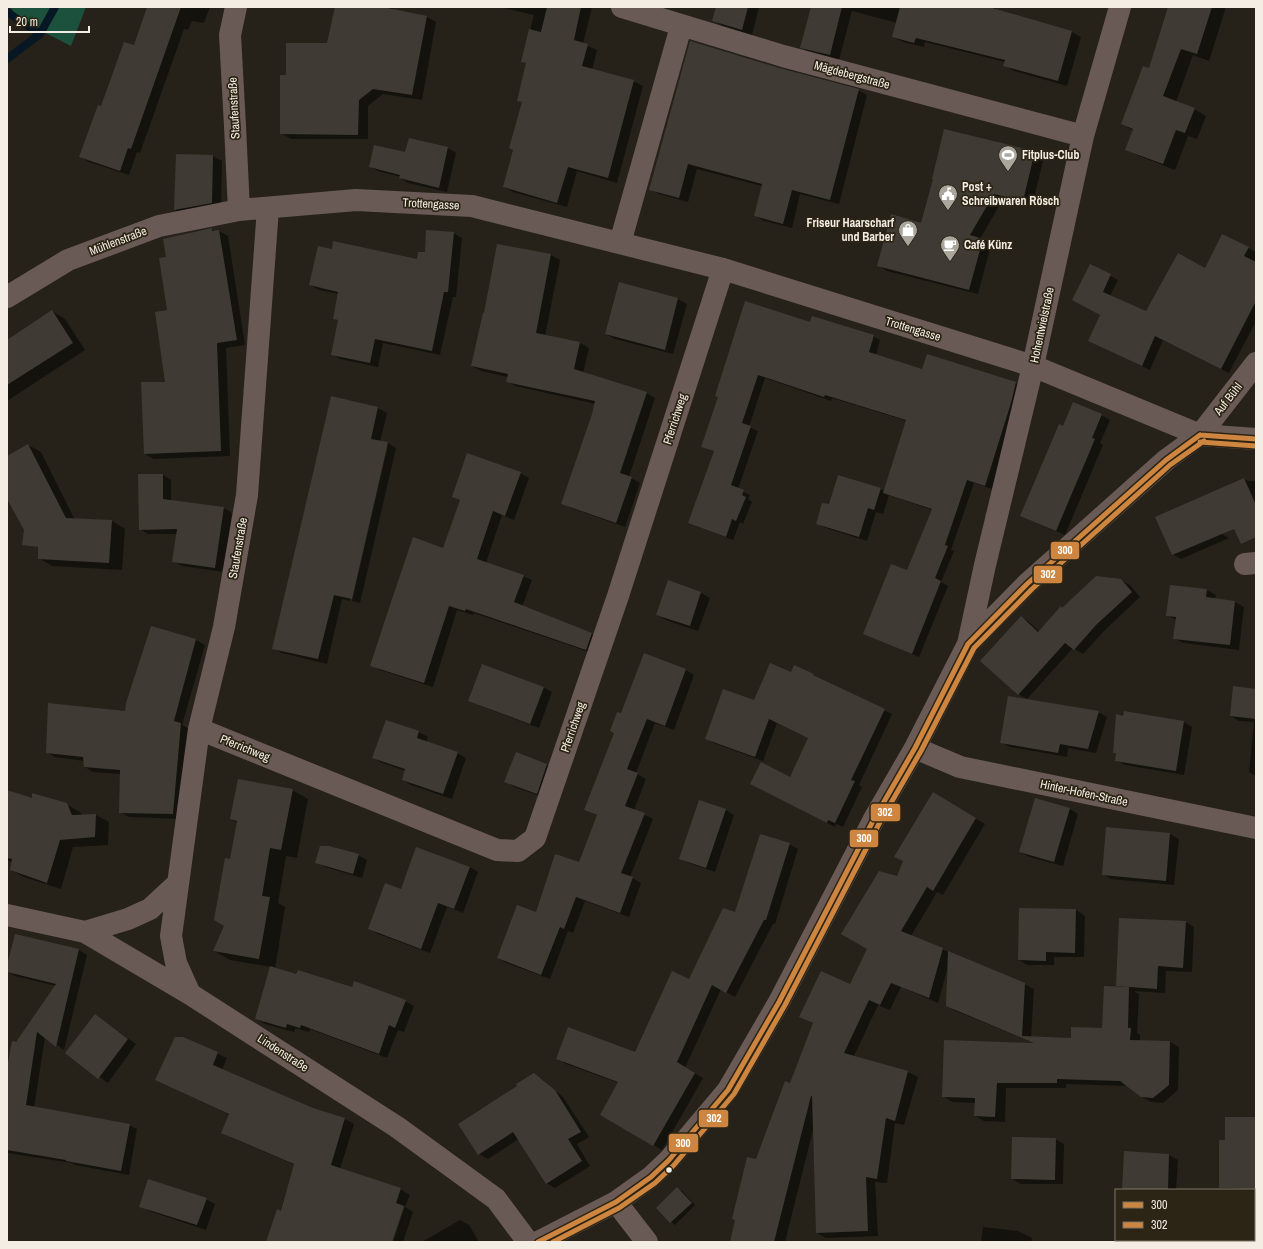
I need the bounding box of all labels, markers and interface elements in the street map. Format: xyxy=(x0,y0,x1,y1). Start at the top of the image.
scale bar xyxy=(10,8,89,34)
text: 20 m xyxy=(16,14,38,30)
street label: Mägdebergstraße xyxy=(812,57,892,93)
street label: Staufenstraße xyxy=(224,77,244,139)
sports icon: Fitplus-Club xyxy=(997,144,1019,172)
place label: Fitplus-Club xyxy=(1022,147,1079,163)
place label: Post + Schreibwaren Rösch xyxy=(962,179,1059,209)
public building icon: Post + Schreibwaren Rösch xyxy=(937,183,959,211)
street label: Trottengasse xyxy=(402,195,460,213)
place label: Friseur Haarscharf und Barber xyxy=(806,215,895,245)
shop icon: Friseur Haarscharf und Barber xyxy=(897,219,919,247)
street label: Mühlenstraße xyxy=(87,223,149,259)
cafe icon: Café Künz xyxy=(939,234,961,262)
place label: Café Künz xyxy=(964,237,1012,253)
street label: Hohentwielstraße xyxy=(1026,286,1058,364)
street label: Trottengasse xyxy=(883,313,943,345)
street label: Auf Bühl xyxy=(1210,379,1246,419)
street label: Pferrichweg xyxy=(659,391,691,446)
street label: Staufenstraße xyxy=(225,516,251,580)
line badge: 300 xyxy=(1050,541,1080,560)
text: 300 xyxy=(1057,543,1073,557)
line badge: 302 xyxy=(1033,565,1063,584)
text: 302 xyxy=(1040,567,1056,581)
street label: Pferrichweg xyxy=(557,699,589,754)
street label: Pferrichweg xyxy=(218,731,273,765)
street label: Hinter-Hofen-Straße xyxy=(1039,776,1129,810)
line badge: 302 xyxy=(870,803,901,822)
text: 302 xyxy=(877,805,893,819)
line badge: 300 xyxy=(849,829,879,848)
text: 300 xyxy=(856,831,872,845)
street label: Lindenstraße xyxy=(254,1030,312,1076)
line badge: 302 xyxy=(698,1109,729,1128)
text: 302 xyxy=(706,1111,722,1125)
line badge: 300 xyxy=(668,1133,699,1153)
text: 300 xyxy=(675,1136,691,1150)
unlabelled marker xyxy=(664,1165,674,1175)
legend xyxy=(1115,1189,1255,1241)
text: 300 xyxy=(1151,1197,1167,1213)
text: 302 xyxy=(1151,1217,1167,1233)

